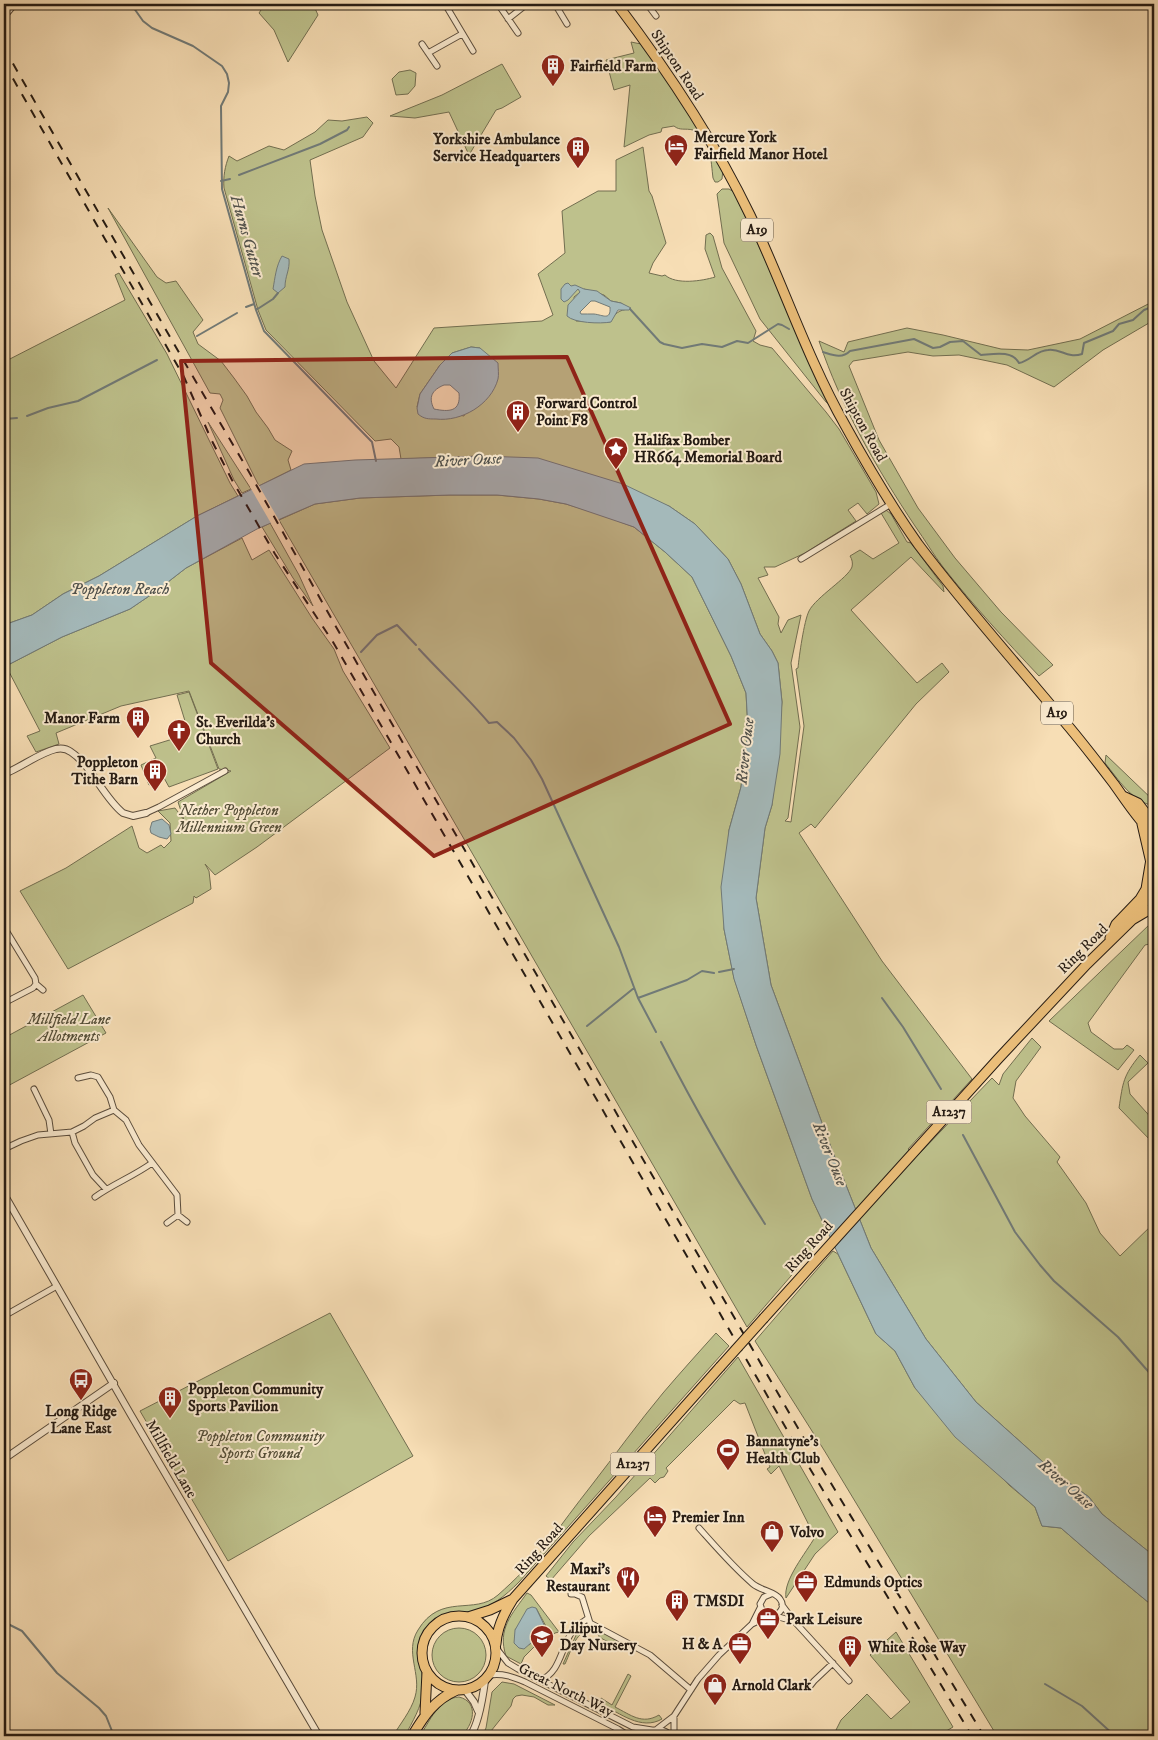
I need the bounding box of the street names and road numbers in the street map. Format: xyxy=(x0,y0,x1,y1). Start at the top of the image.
street label: Shipton Road xyxy=(646,26,708,104)
road number: A19 xyxy=(741,218,773,242)
street label: Shipton Road xyxy=(835,385,891,466)
road number: A19 xyxy=(1041,701,1073,724)
street label: Ring Road xyxy=(1054,920,1112,978)
road number: A1237 xyxy=(926,1100,972,1124)
street label: Ring Road xyxy=(781,1217,838,1277)
street label: Millfield Lane xyxy=(141,1416,201,1502)
road number: A1237 xyxy=(610,1452,656,1476)
street label: Ring Road xyxy=(511,1519,568,1579)
street label: Great North Way xyxy=(515,1659,618,1722)

